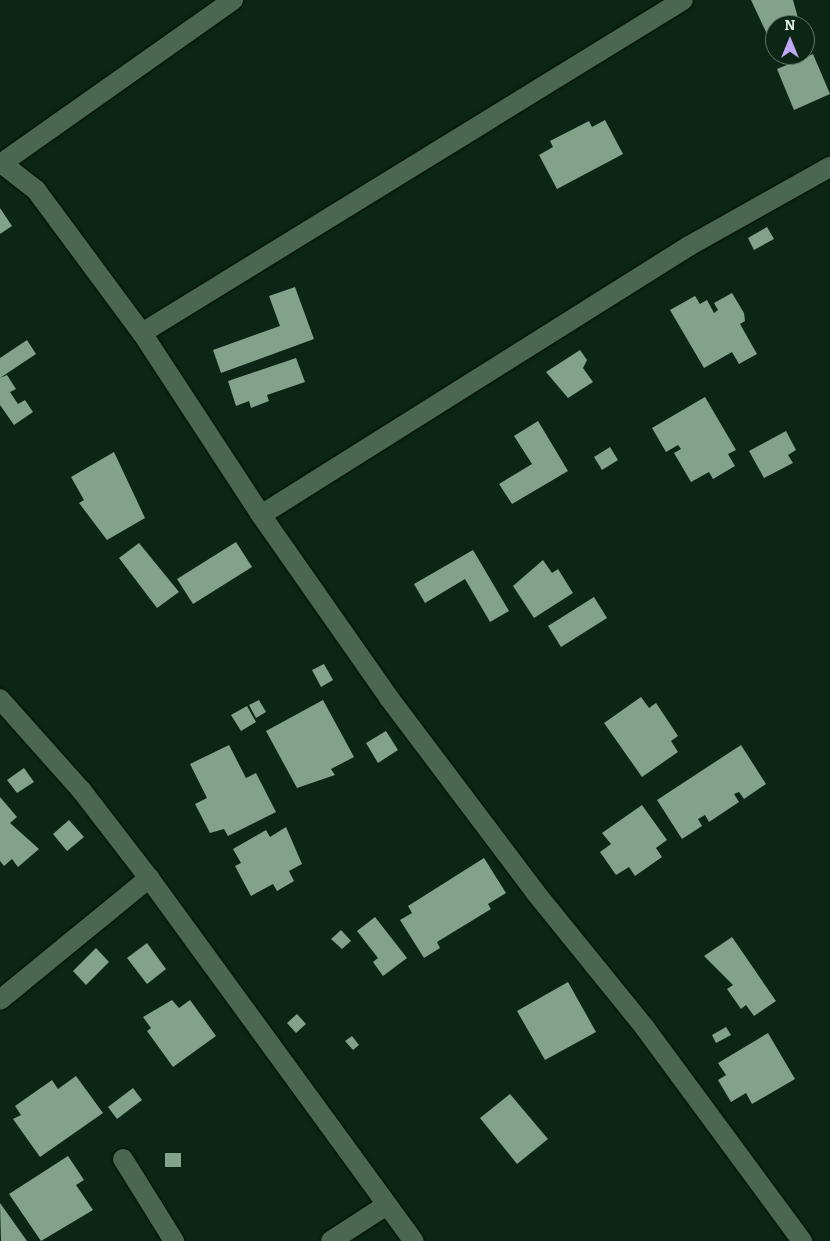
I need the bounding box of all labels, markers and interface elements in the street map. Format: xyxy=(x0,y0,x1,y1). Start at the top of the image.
north arrow xyxy=(765,15,815,65)
text: N xyxy=(785,17,795,34)

